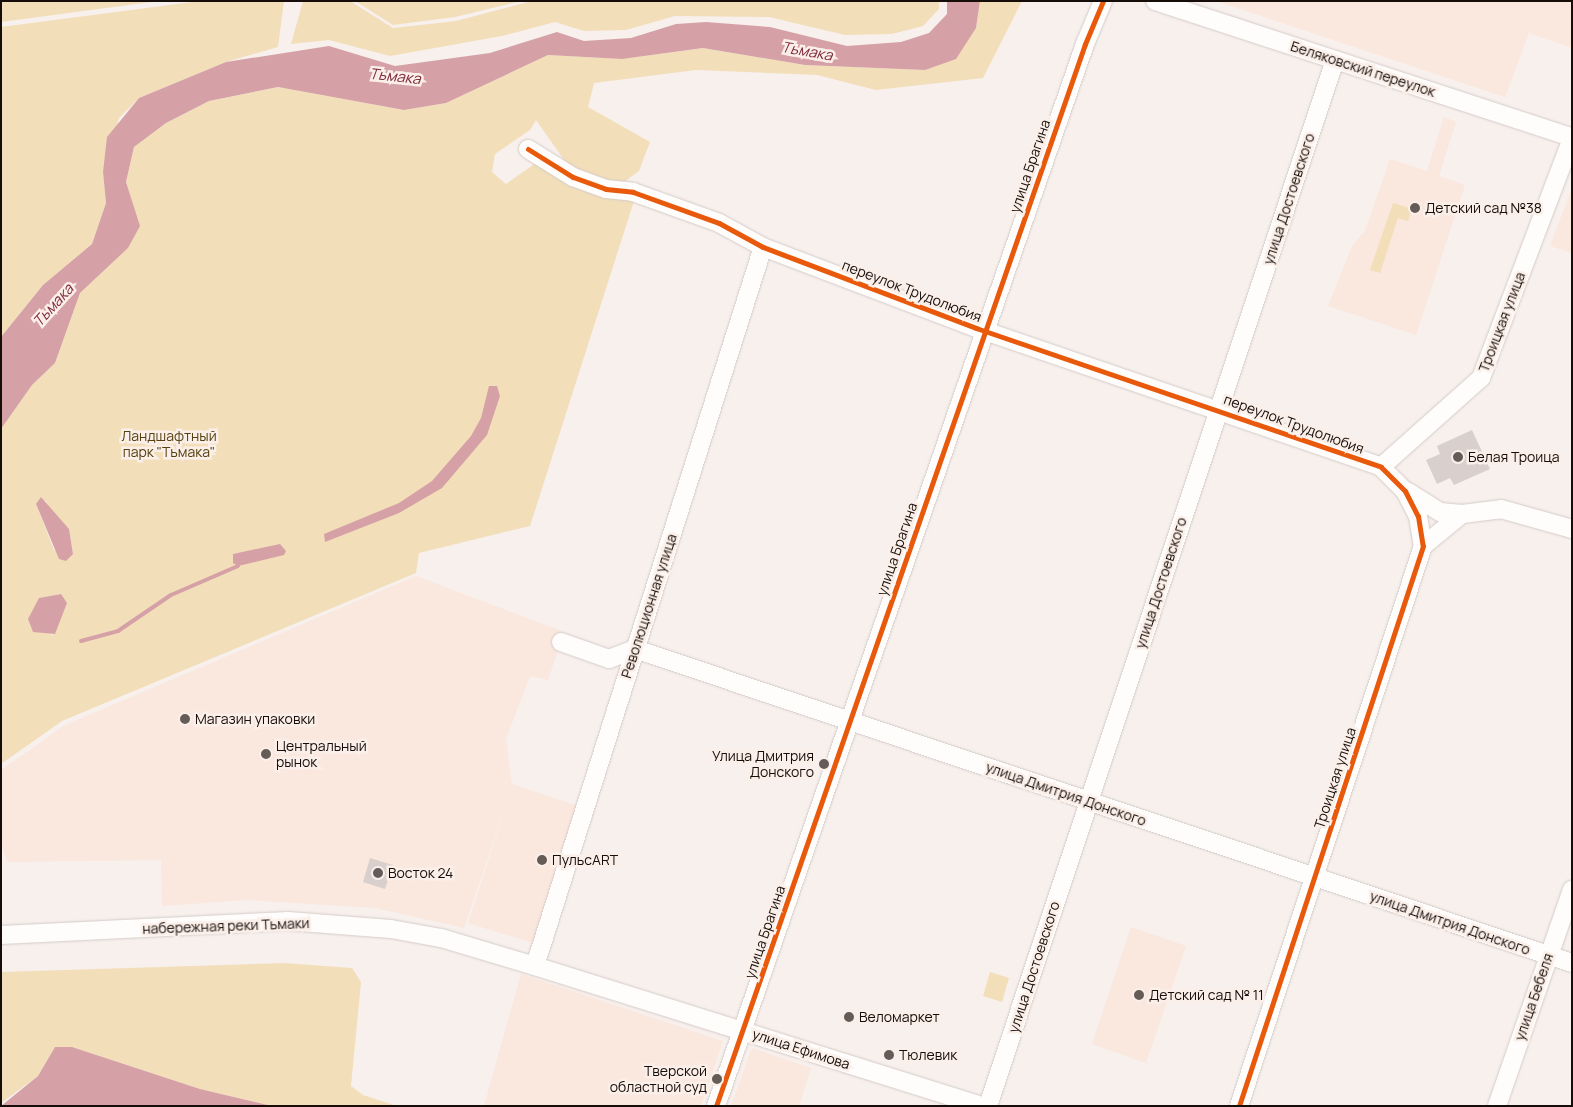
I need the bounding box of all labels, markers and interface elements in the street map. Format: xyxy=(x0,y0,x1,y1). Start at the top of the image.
water label: Тьмака xyxy=(780,38,834,64)
street label: Беляковский переулок xyxy=(1288,38,1438,100)
water label: Тьмака xyxy=(368,64,422,88)
street label: улица Брагина xyxy=(1006,117,1054,215)
street label: улица Достоевского xyxy=(1260,131,1318,267)
place label: Детский сад №38 xyxy=(1425,200,1542,216)
marker: Детский сад №38 xyxy=(1409,202,1421,214)
street label: переулок Трудолюбия xyxy=(840,257,984,325)
street label: Троицкая улица xyxy=(1475,270,1529,374)
water label: Тьмака xyxy=(29,280,77,330)
street label: переулок Трудолюбия xyxy=(1222,391,1366,457)
park label: Ландшафтный парк "Тьмака" xyxy=(121,428,217,461)
place label: Белая Троица xyxy=(1468,449,1560,465)
marker: Белая Троица xyxy=(1452,451,1464,463)
street label: улица Брагина xyxy=(873,500,921,598)
street label: улица Достоевского xyxy=(1132,515,1190,651)
street label: Революционная улица xyxy=(618,532,680,680)
place label: Магазин упаковки xyxy=(195,711,315,727)
marker: Магазин упаковки xyxy=(179,713,191,725)
street label: Троицкая улица xyxy=(1311,725,1359,831)
place label: Центральный рынок xyxy=(276,738,367,770)
marker: Центральный рынок xyxy=(260,748,272,760)
place label: Улица Дмитрия Донского xyxy=(712,748,814,780)
marker: Улица Дмитрия Донского xyxy=(818,758,830,770)
street label: улица Дмитрия Донского xyxy=(984,759,1148,829)
place label: ПульсART xyxy=(552,852,618,868)
marker: ПульсART xyxy=(536,854,548,866)
place label: Восток 24 xyxy=(388,865,453,881)
marker: Восток 24 xyxy=(372,867,384,879)
street label: улица Брагина xyxy=(741,883,789,981)
street label: улица Дмитрия Донского xyxy=(1368,888,1532,958)
street label: улица Достоевского xyxy=(1005,899,1063,1035)
street label: набережная реки Тьмаки xyxy=(142,915,310,937)
street label: улица Бебеля xyxy=(1511,951,1557,1043)
place label: Детский сад № 11 xyxy=(1149,987,1264,1003)
marker: Детский сад № 11 xyxy=(1133,989,1145,1001)
place label: Веломаркет xyxy=(859,1009,940,1025)
marker: Веломаркет xyxy=(843,1011,855,1023)
street label: улица Ефимова xyxy=(750,1025,852,1073)
place label: Тюлевик xyxy=(899,1047,957,1063)
marker: Тюлевик xyxy=(883,1049,895,1061)
place label: Тверской областной суд xyxy=(610,1063,707,1096)
marker: Тверской областной суд xyxy=(711,1073,723,1085)

